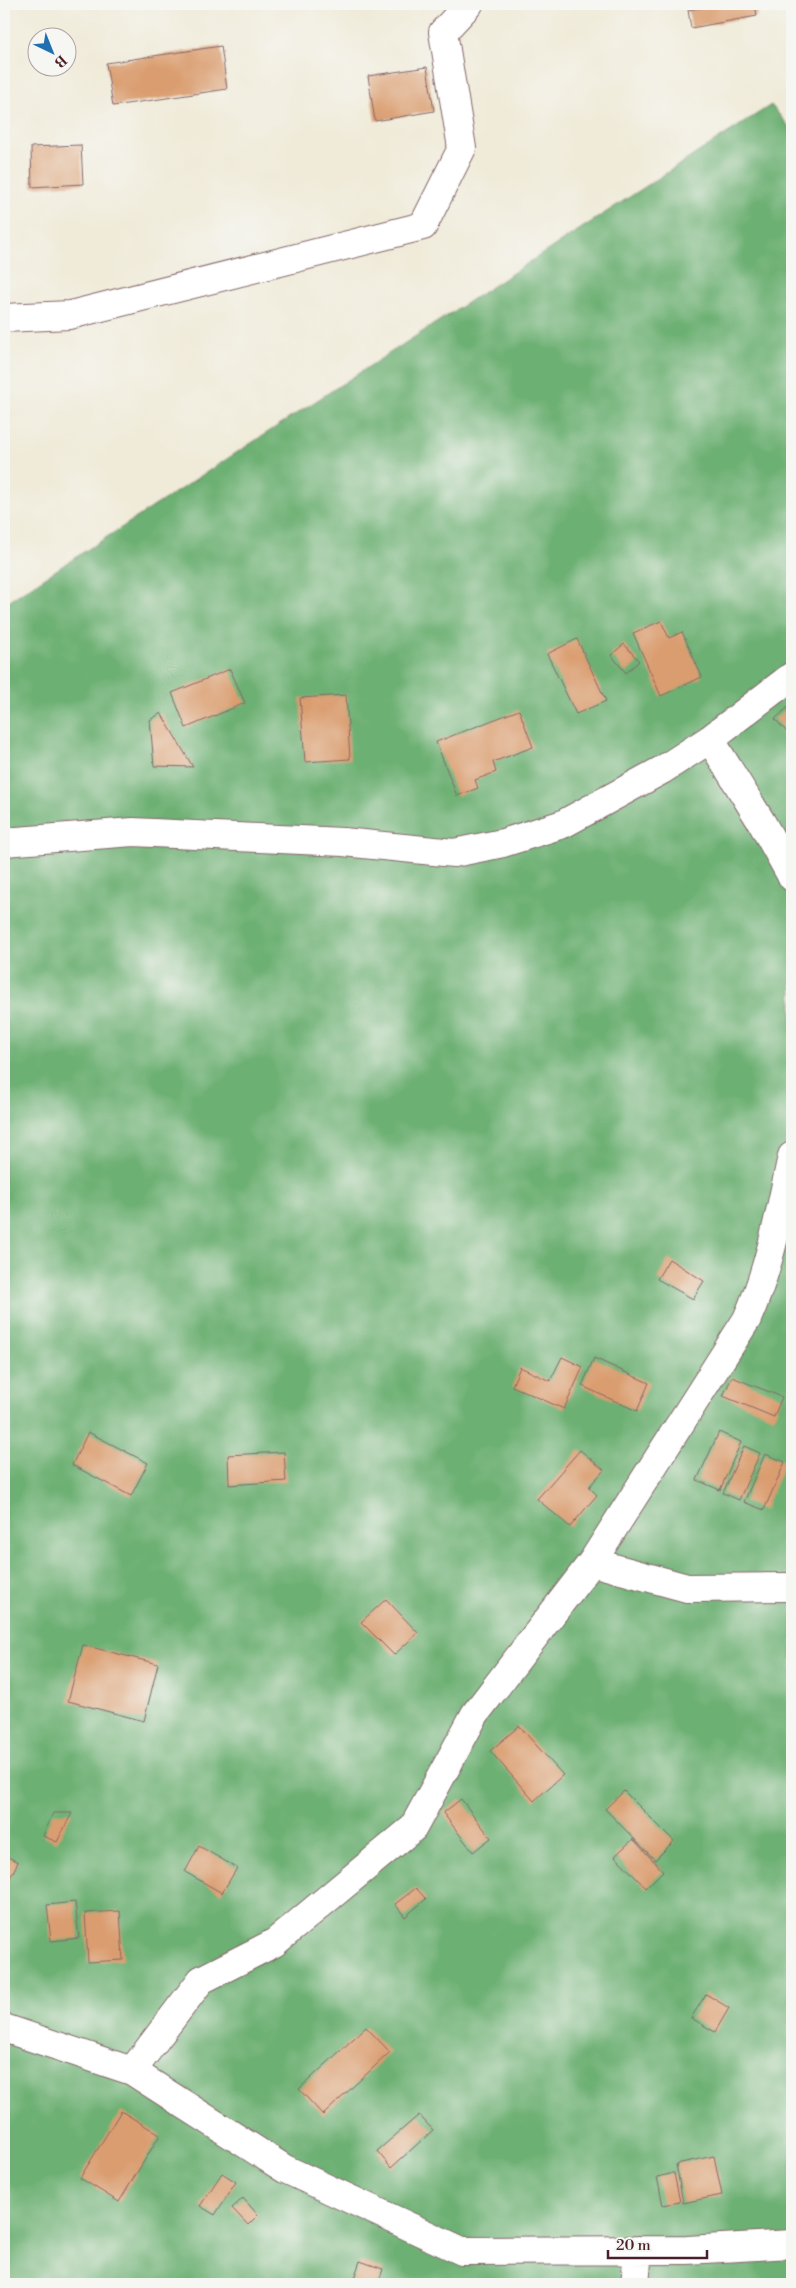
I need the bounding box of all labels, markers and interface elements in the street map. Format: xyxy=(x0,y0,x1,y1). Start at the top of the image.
north arrow xyxy=(28,28,78,78)
text: B xyxy=(50,51,70,71)
scale bar xyxy=(608,2228,707,2260)
text: 20 m xyxy=(616,2236,651,2255)

